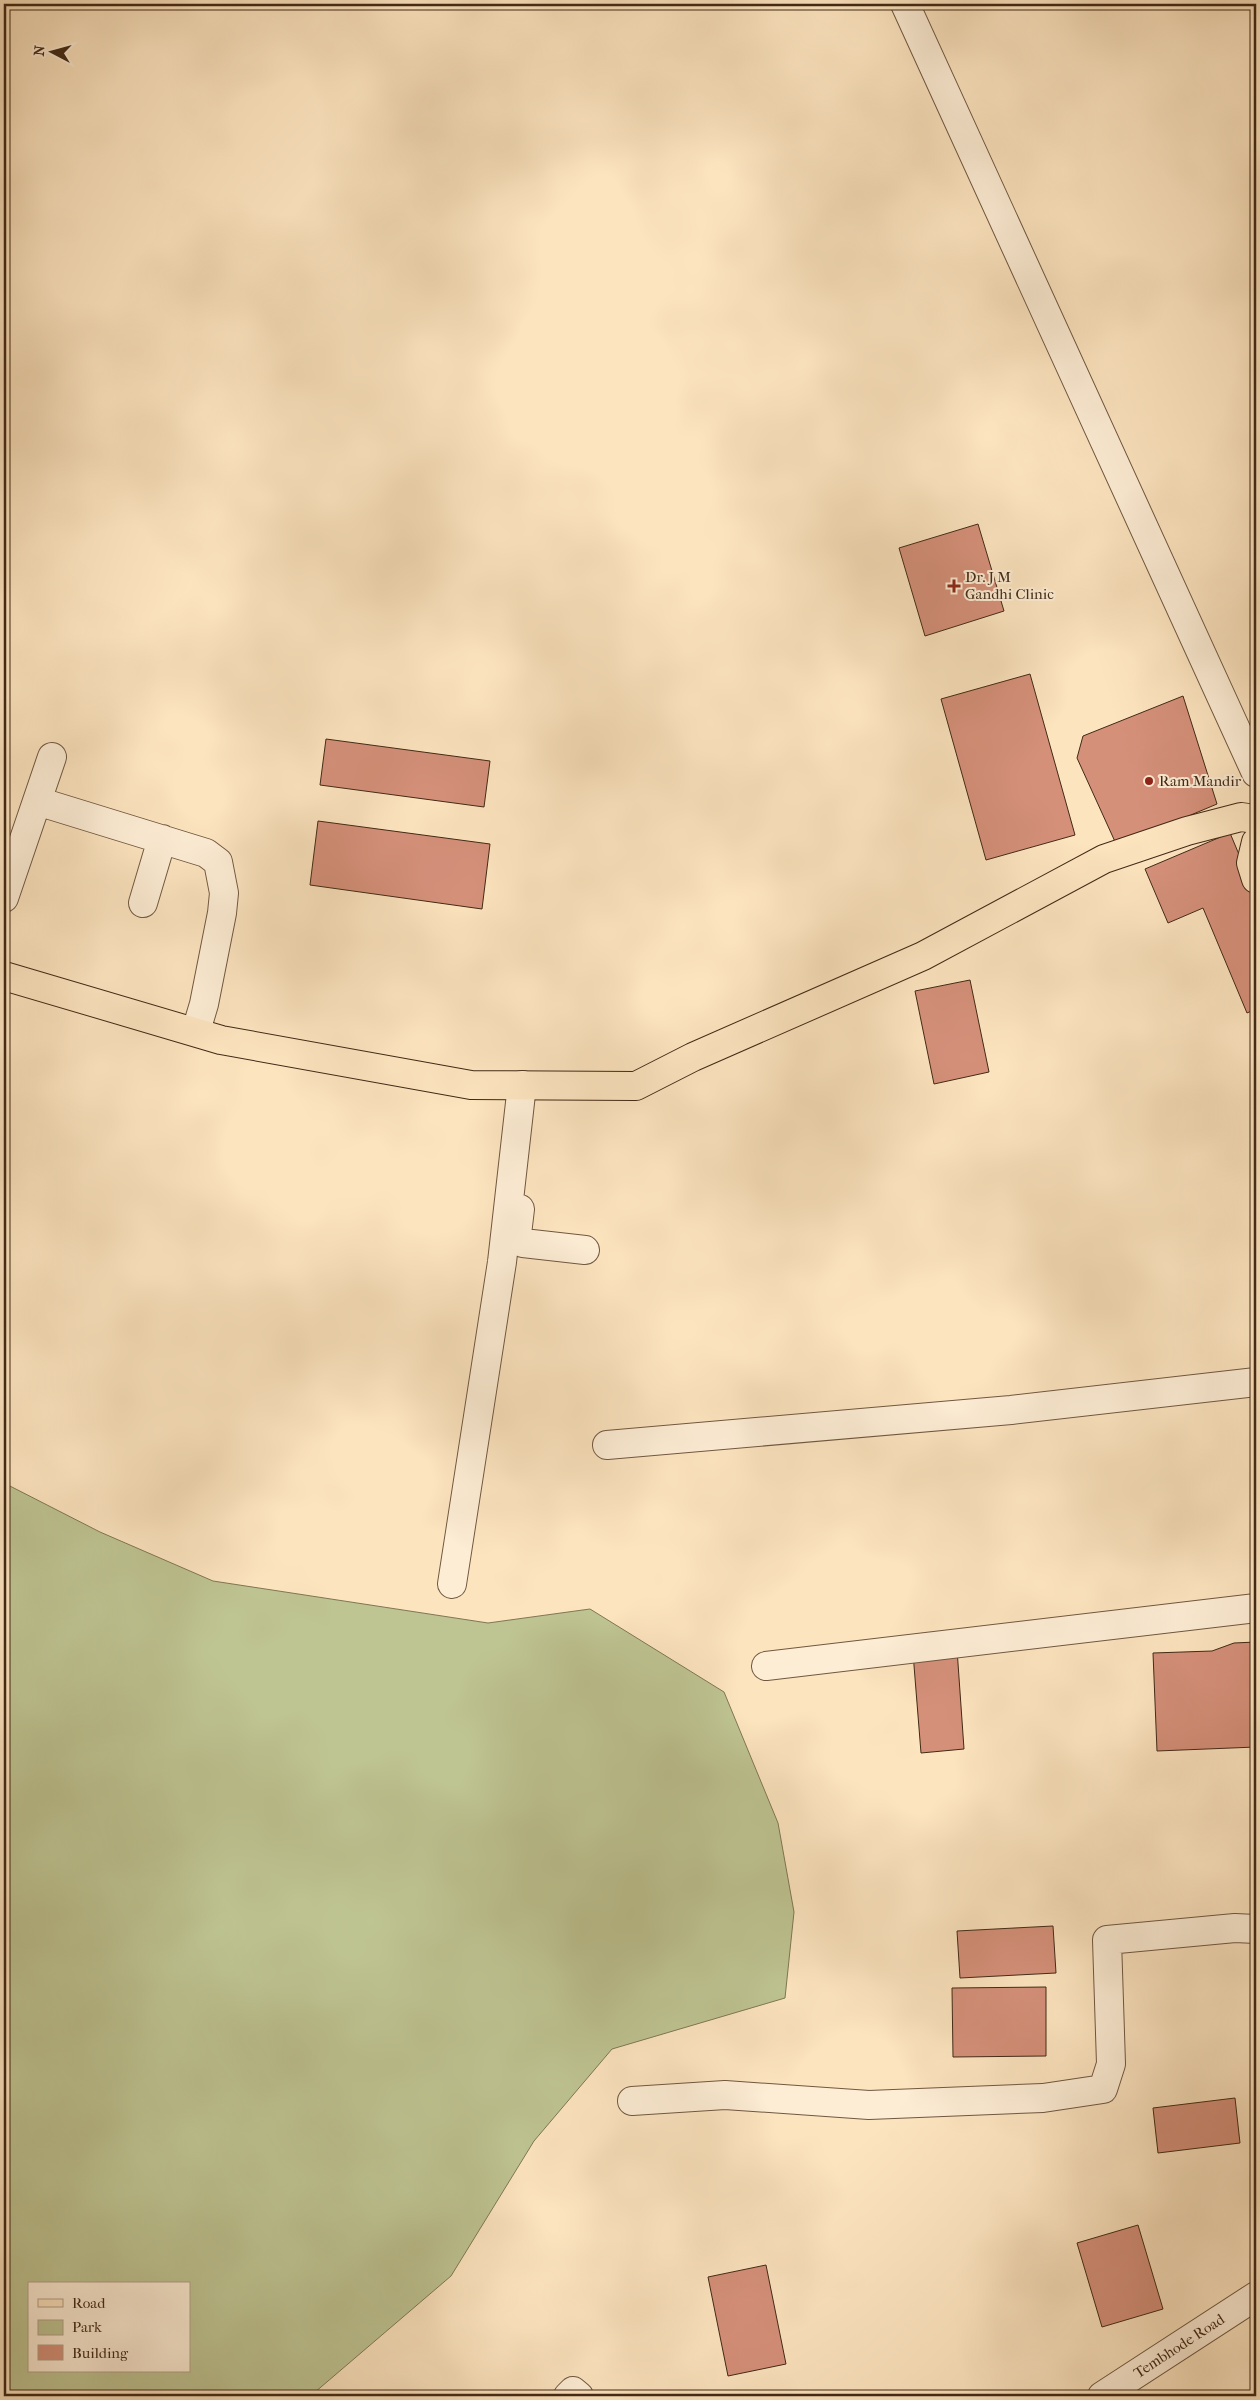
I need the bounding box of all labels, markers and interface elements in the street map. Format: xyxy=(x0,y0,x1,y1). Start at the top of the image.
north arrow xyxy=(28,28,78,78)
text: N xyxy=(31,44,49,57)
place label: Dr. J M Gandhi Clinic xyxy=(965,568,1054,603)
marker: Dr. J M Gandhi Clinic xyxy=(947,579,961,593)
place label: Ram Mandir xyxy=(1159,772,1242,790)
marker: Ram Mandir xyxy=(1143,775,1155,787)
legend xyxy=(28,2282,190,2372)
text: Road xyxy=(72,2294,106,2312)
street label: Tembhode Road xyxy=(1130,2310,1228,2382)
text: Park xyxy=(72,2318,102,2336)
text: Building xyxy=(72,2344,129,2362)

